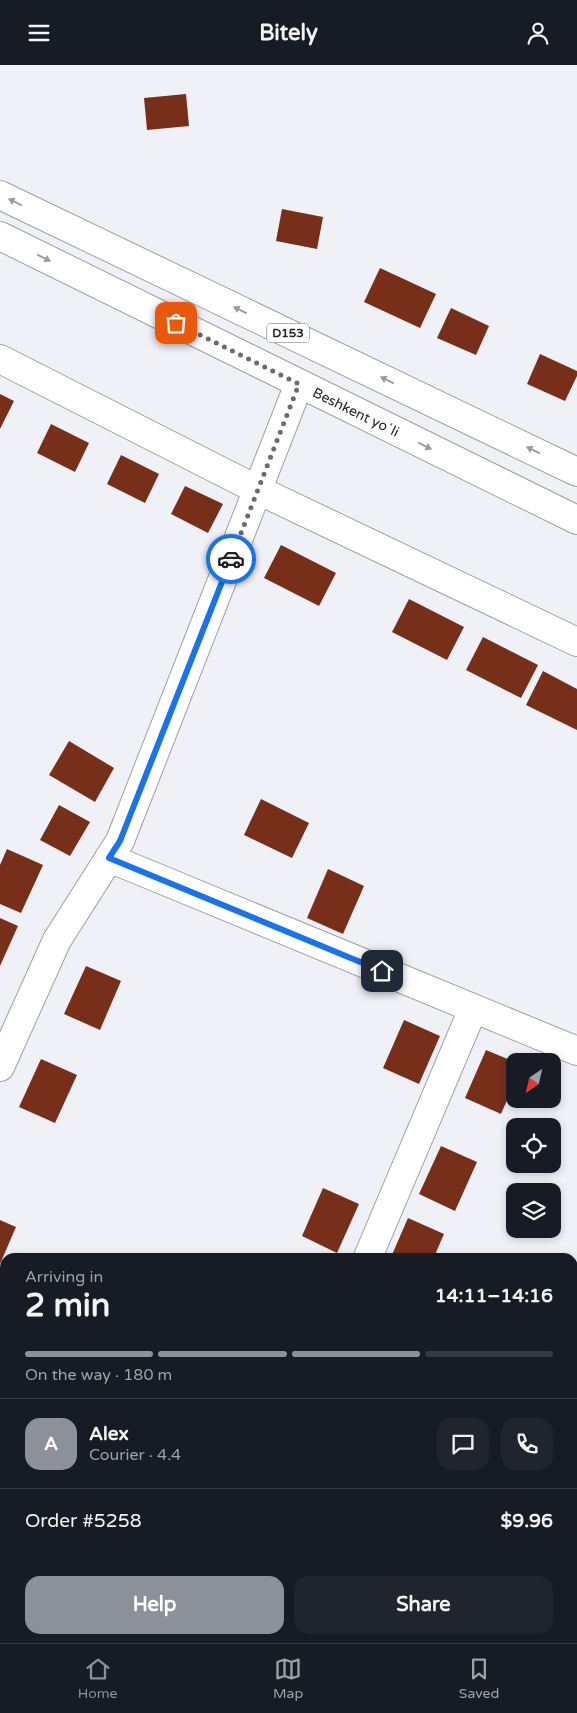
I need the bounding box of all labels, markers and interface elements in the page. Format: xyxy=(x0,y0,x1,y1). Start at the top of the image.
icon: menu xyxy=(25,19,53,47)
icon: person xyxy=(524,19,552,47)
text: Bitely xyxy=(259,20,318,46)
one-way arrow xyxy=(7,198,22,206)
one-way arrow xyxy=(37,254,51,262)
pin xyxy=(155,302,197,344)
one-way arrow xyxy=(233,306,247,314)
icon: bag xyxy=(162,309,190,337)
road number: D153 xyxy=(267,323,309,343)
one-way arrow xyxy=(379,376,394,384)
street label: Beshkent yoʻli xyxy=(310,384,402,441)
one-way arrow xyxy=(418,442,432,450)
one-way arrow xyxy=(526,446,540,454)
courier xyxy=(206,534,256,584)
icon: car xyxy=(217,545,245,573)
pin xyxy=(361,950,403,992)
icon: home xyxy=(368,957,396,985)
north arrow xyxy=(506,1053,561,1107)
map controls xyxy=(506,1053,561,1238)
button: locate xyxy=(506,1118,561,1173)
button: layers xyxy=(506,1183,561,1238)
text: Arriving in xyxy=(25,1267,103,1287)
text: 14:11–14:16 xyxy=(435,1285,553,1307)
text: 2 min xyxy=(25,1287,110,1325)
text: On the way · 180 m xyxy=(25,1365,172,1385)
button: chat xyxy=(437,1418,489,1470)
button: phone xyxy=(501,1418,553,1470)
text: Alex xyxy=(89,1423,129,1445)
text: A xyxy=(44,1433,58,1455)
text: Courier · 4.4 xyxy=(89,1445,181,1465)
text: Order #5258 xyxy=(25,1510,142,1532)
text: $9.96 xyxy=(501,1510,553,1532)
button: Help xyxy=(25,1576,284,1634)
button: Share xyxy=(294,1576,553,1634)
tab: Home xyxy=(78,1655,117,1702)
tab: Map xyxy=(273,1655,303,1702)
tab: Saved xyxy=(459,1655,499,1702)

